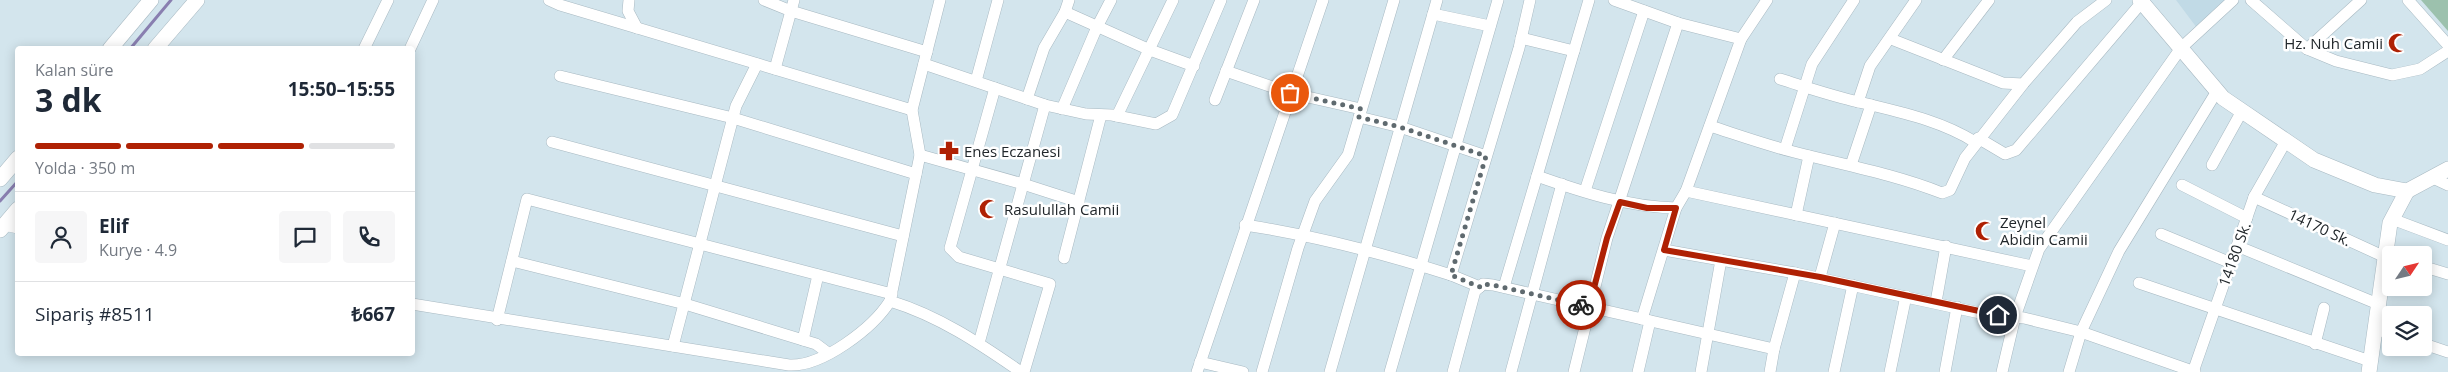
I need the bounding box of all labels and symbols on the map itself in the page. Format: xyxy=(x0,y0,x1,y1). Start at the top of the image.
mosque icon: Hz. Nuh Camii xyxy=(2387,32,2409,54)
place label: Hz. Nuh Camii xyxy=(2284,33,2383,53)
pin xyxy=(1269,72,1311,114)
pharmacy icon: Enes Eczanesi xyxy=(938,140,960,162)
place label: Enes Eczanesi xyxy=(964,141,1060,161)
mosque icon: Rasulullah Camii xyxy=(978,198,1000,220)
place label: Rasulullah Camii xyxy=(1004,199,1119,219)
street label: 14170 Sk. xyxy=(2285,204,2355,250)
place label: Zeynel Abidin Camii xyxy=(2000,212,2088,249)
street label: 14180 Sk. xyxy=(2213,219,2255,289)
mosque icon: Zeynel Abidin Camii xyxy=(1974,220,1996,242)
north arrow xyxy=(2382,246,2432,296)
courier xyxy=(1556,280,1606,330)
pin xyxy=(1977,294,2019,336)

